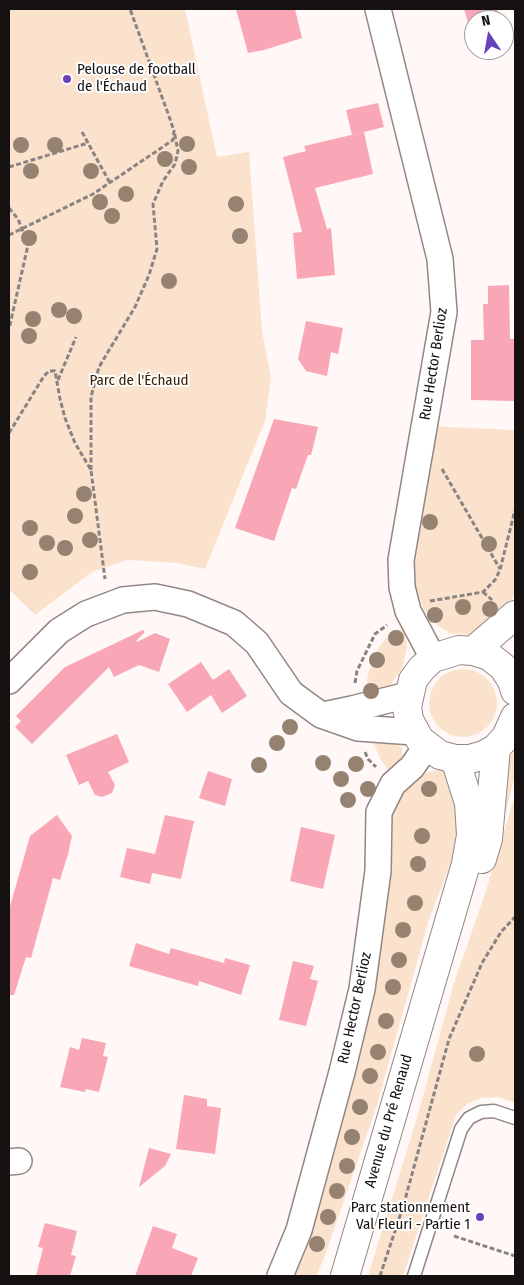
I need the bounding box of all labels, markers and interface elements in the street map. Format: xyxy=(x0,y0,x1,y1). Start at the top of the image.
north arrow xyxy=(464,10,514,60)
text: N xyxy=(480,12,492,30)
place label: Pelouse de football de l'Échaud xyxy=(77,61,196,96)
marker: Pelouse de football de l'Échaud xyxy=(61,73,73,85)
street label: Rue Hector Berlioz xyxy=(416,307,452,421)
park label: Parc de l'Échaud xyxy=(89,372,189,390)
street label: Rue Hector Berlioz xyxy=(334,951,376,1065)
street label: Avenue du Pré Renaud xyxy=(361,1052,417,1190)
place label: Parc stationnement Val Fleuri - Partie 1 xyxy=(351,1199,470,1234)
marker: Parc stationnement Val Fleuri - Partie 1 xyxy=(474,1211,486,1223)

